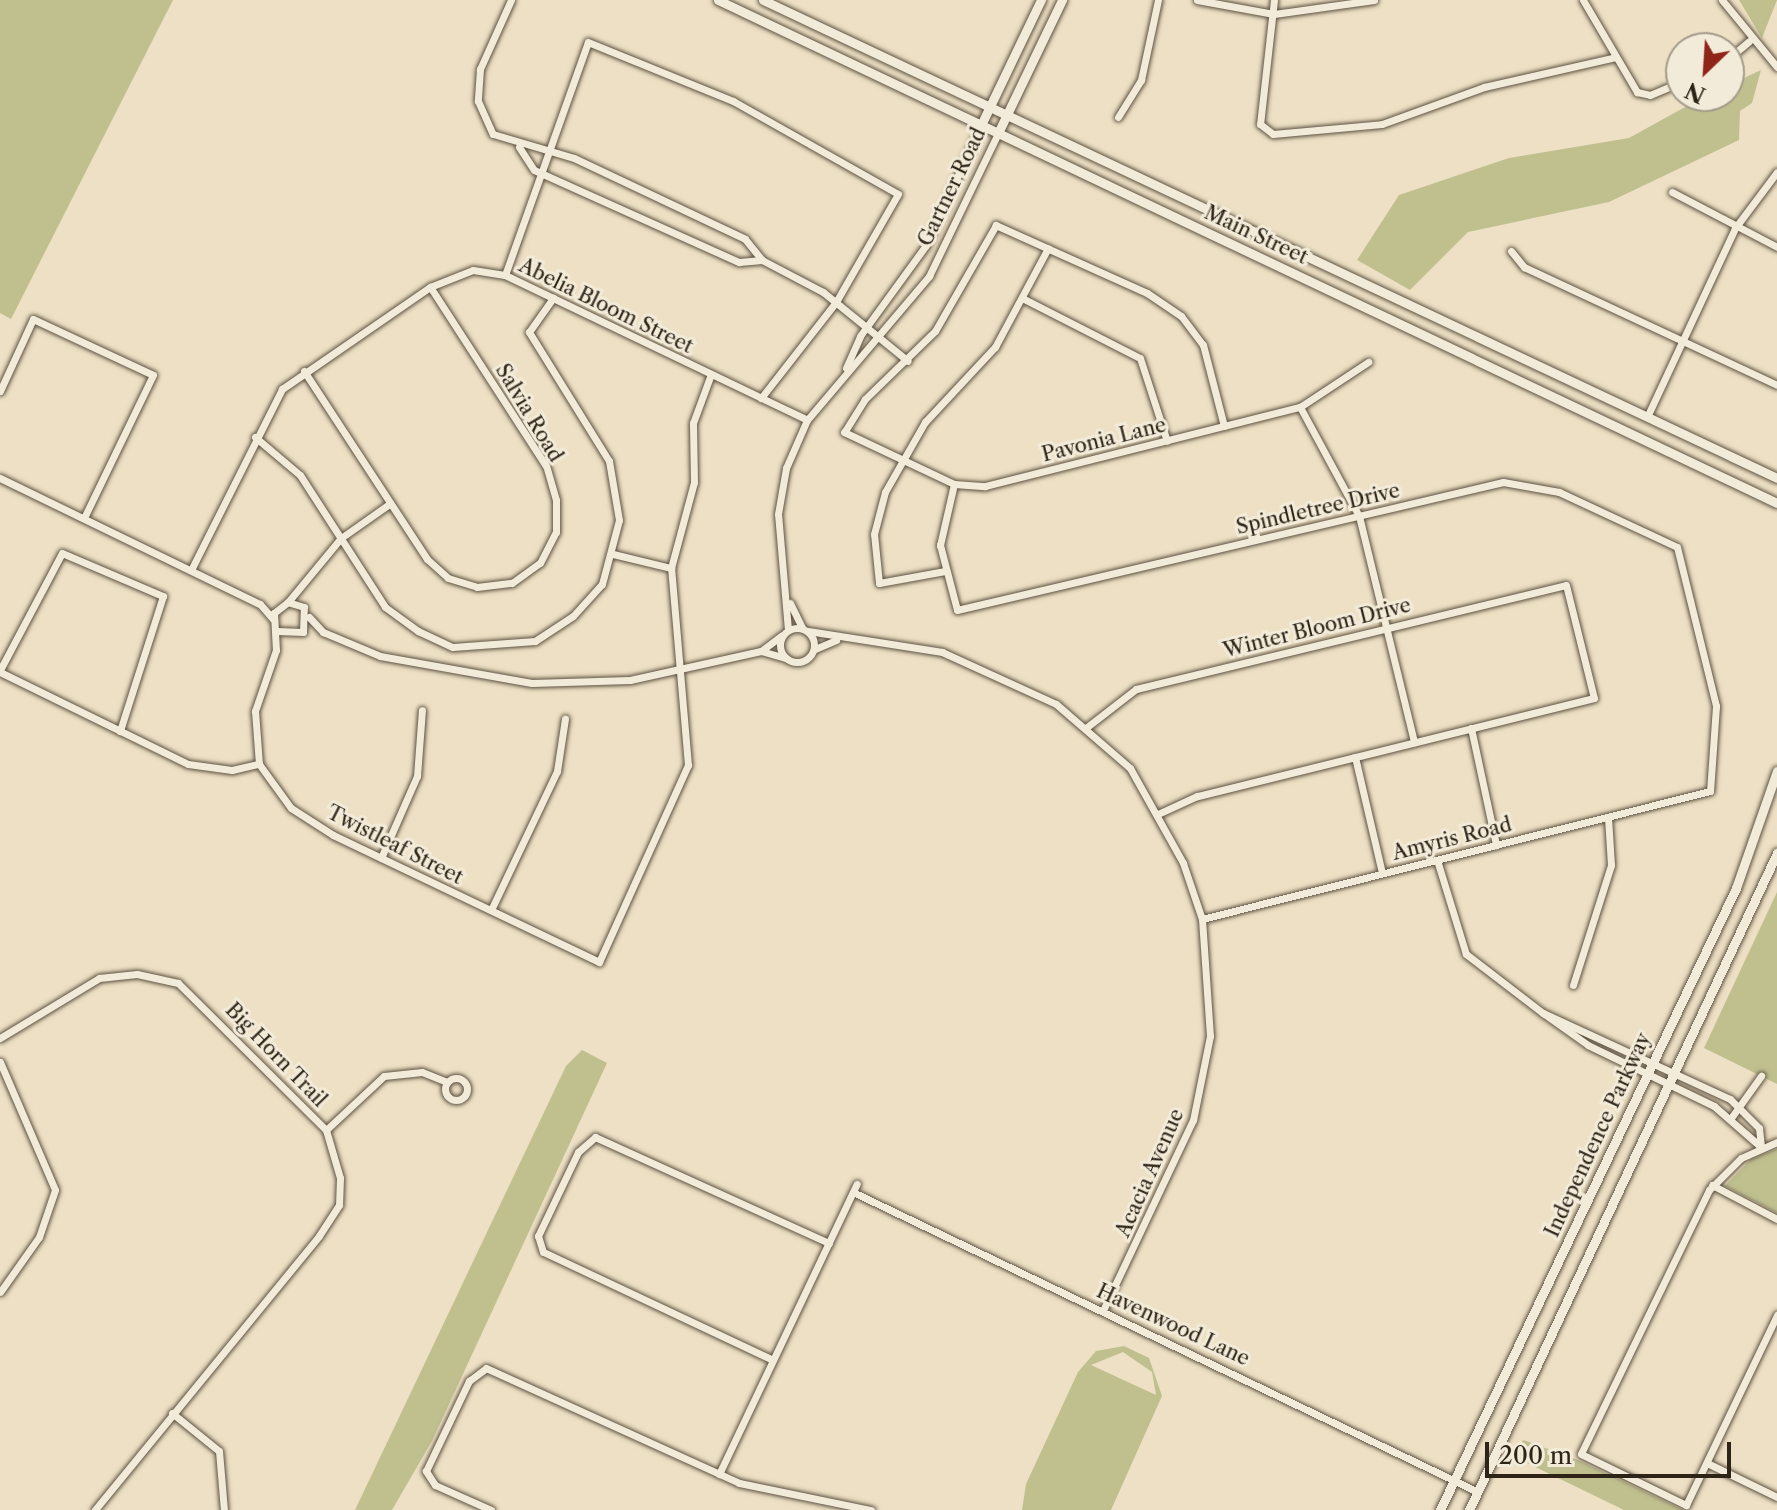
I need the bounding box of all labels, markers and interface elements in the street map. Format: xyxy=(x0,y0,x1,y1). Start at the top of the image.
north arrow xyxy=(1665,32,1745,112)
text: N xyxy=(1681,76,1710,109)
street label: Gartner Road xyxy=(913,124,991,250)
street label: Main Street xyxy=(1201,201,1311,269)
street label: Abelia Bloom Street xyxy=(515,253,697,359)
street label: Salvia Road xyxy=(490,359,568,467)
street label: Pavonia Lane xyxy=(1039,413,1169,467)
street label: Spindletree Drive xyxy=(1234,479,1402,539)
street label: Winter Bloom Drive xyxy=(1221,593,1413,663)
street label: Twistleaf Street xyxy=(323,800,467,890)
street label: Amyris Road xyxy=(1390,813,1514,865)
street label: Big Horn Trail xyxy=(220,998,332,1112)
street label: Independence Parkway xyxy=(1540,1029,1656,1241)
street label: Acacia Avenue xyxy=(1111,1105,1189,1241)
street label: Havenwood Lane xyxy=(1093,1279,1253,1371)
scale bar xyxy=(1489,1426,1735,1476)
text: 200 m xyxy=(1499,1441,1572,1470)

